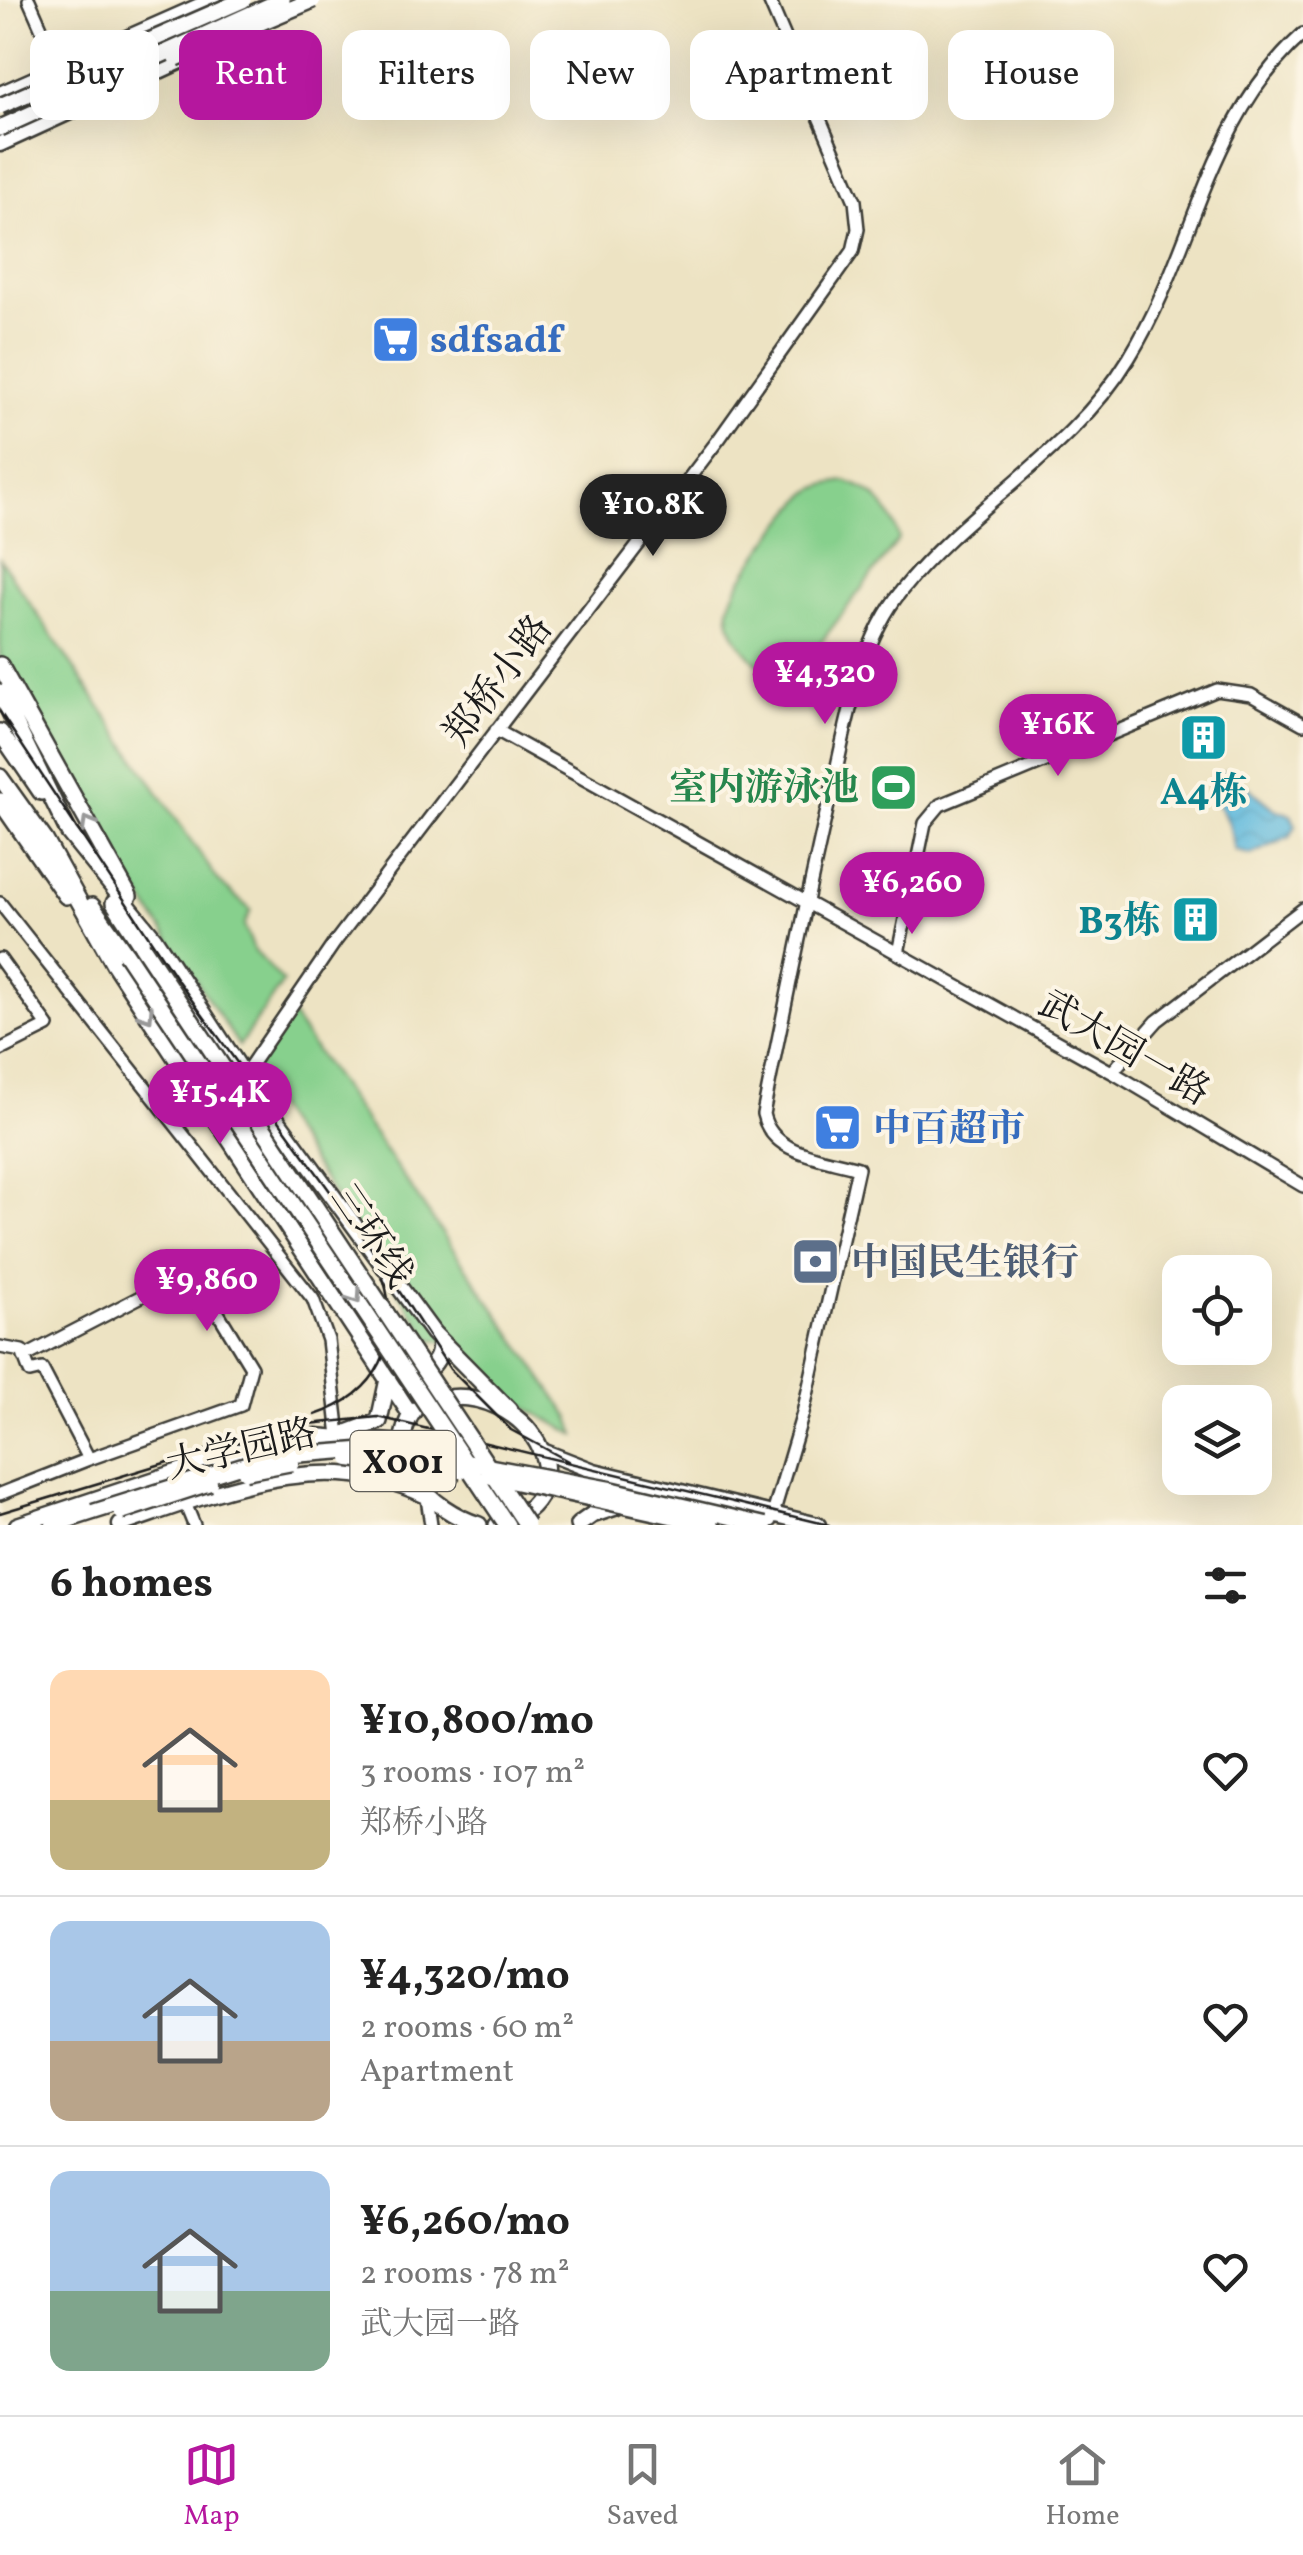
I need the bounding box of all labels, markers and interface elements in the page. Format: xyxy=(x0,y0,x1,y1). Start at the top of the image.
chip: Buy xyxy=(30,30,159,120)
chip: Rent xyxy=(179,30,322,120)
chip: Filters xyxy=(342,30,510,120)
chip: New xyxy=(530,30,670,120)
chip: Apartment xyxy=(690,30,928,120)
chip: House xyxy=(948,30,1114,120)
supermarket icon: sdfsadf xyxy=(369,313,421,365)
place label: sdfsadf xyxy=(430,316,565,369)
pin: ¥10.8K xyxy=(572,474,734,559)
text: ¥10.8K xyxy=(602,484,704,528)
street label: 郑桥小路 xyxy=(433,605,567,759)
pin: ¥4,320 xyxy=(744,642,906,727)
text: ¥4,320 xyxy=(775,652,875,696)
pin: ¥16K xyxy=(999,694,1117,779)
text: ¥16K xyxy=(1021,704,1095,748)
building icon: A4栋 xyxy=(1178,711,1230,763)
sports icon: 室内游泳池 xyxy=(868,761,920,813)
place label: 室内游泳池 xyxy=(669,764,859,817)
place label: A4栋 xyxy=(1160,768,1248,821)
one-way arrow xyxy=(80,816,100,834)
pin: ¥6,260 xyxy=(831,852,993,937)
text: ¥6,260 xyxy=(862,862,962,906)
building icon: B3栋 xyxy=(1170,894,1222,946)
place label: B3栋 xyxy=(1078,897,1161,950)
street label: 武大园一路 xyxy=(1028,980,1219,1120)
one-way arrow xyxy=(135,1004,154,1022)
pin: ¥15.4K xyxy=(139,1062,301,1147)
text: ¥15.4K xyxy=(170,1072,270,1116)
supermarket icon: 中百超市 xyxy=(812,1102,864,1154)
place label: 中百超市 xyxy=(873,1105,1025,1158)
street label: 三环线 xyxy=(316,1175,424,1299)
bank icon: 中国民生银行 xyxy=(790,1236,842,1288)
place label: 中国民生银行 xyxy=(851,1239,1079,1292)
pin: ¥9,860 xyxy=(126,1249,288,1334)
map controls xyxy=(1162,1255,1272,1495)
button: locate xyxy=(1162,1255,1272,1365)
text: ¥9,860 xyxy=(156,1259,258,1303)
one-way arrow xyxy=(343,1286,361,1305)
button: layers xyxy=(1162,1385,1272,1495)
street label: 大学园路 xyxy=(162,1408,322,1494)
road number: X001 xyxy=(350,1431,456,1491)
text: 6 homes xyxy=(50,1556,213,1615)
icon: filters xyxy=(1198,1558,1253,1613)
text: ¥10,800/mo xyxy=(360,1693,594,1752)
icon: home xyxy=(130,1710,250,1830)
icon: heart xyxy=(1198,1743,1253,1798)
text: 3 rooms · 107 m² xyxy=(360,1752,585,1796)
text: 郑桥小路 xyxy=(360,1803,488,1847)
text: ¥4,320/mo xyxy=(360,1948,570,2007)
icon: home xyxy=(130,1961,250,2081)
icon: heart xyxy=(1198,1994,1253,2049)
text: 2 rooms · 60 m² xyxy=(360,2007,574,2051)
text: Apartment xyxy=(360,2051,514,2095)
text: ¥6,260/mo xyxy=(360,2194,570,2253)
icon: home xyxy=(130,2211,250,2331)
icon: heart xyxy=(1198,2244,1253,2299)
text: 2 rooms · 78 m² xyxy=(360,2253,570,2297)
text: 武大园一路 xyxy=(360,2304,520,2348)
tab: Map xyxy=(183,2437,240,2536)
tab: Saved xyxy=(606,2437,679,2536)
tab: Home xyxy=(1045,2437,1120,2536)

